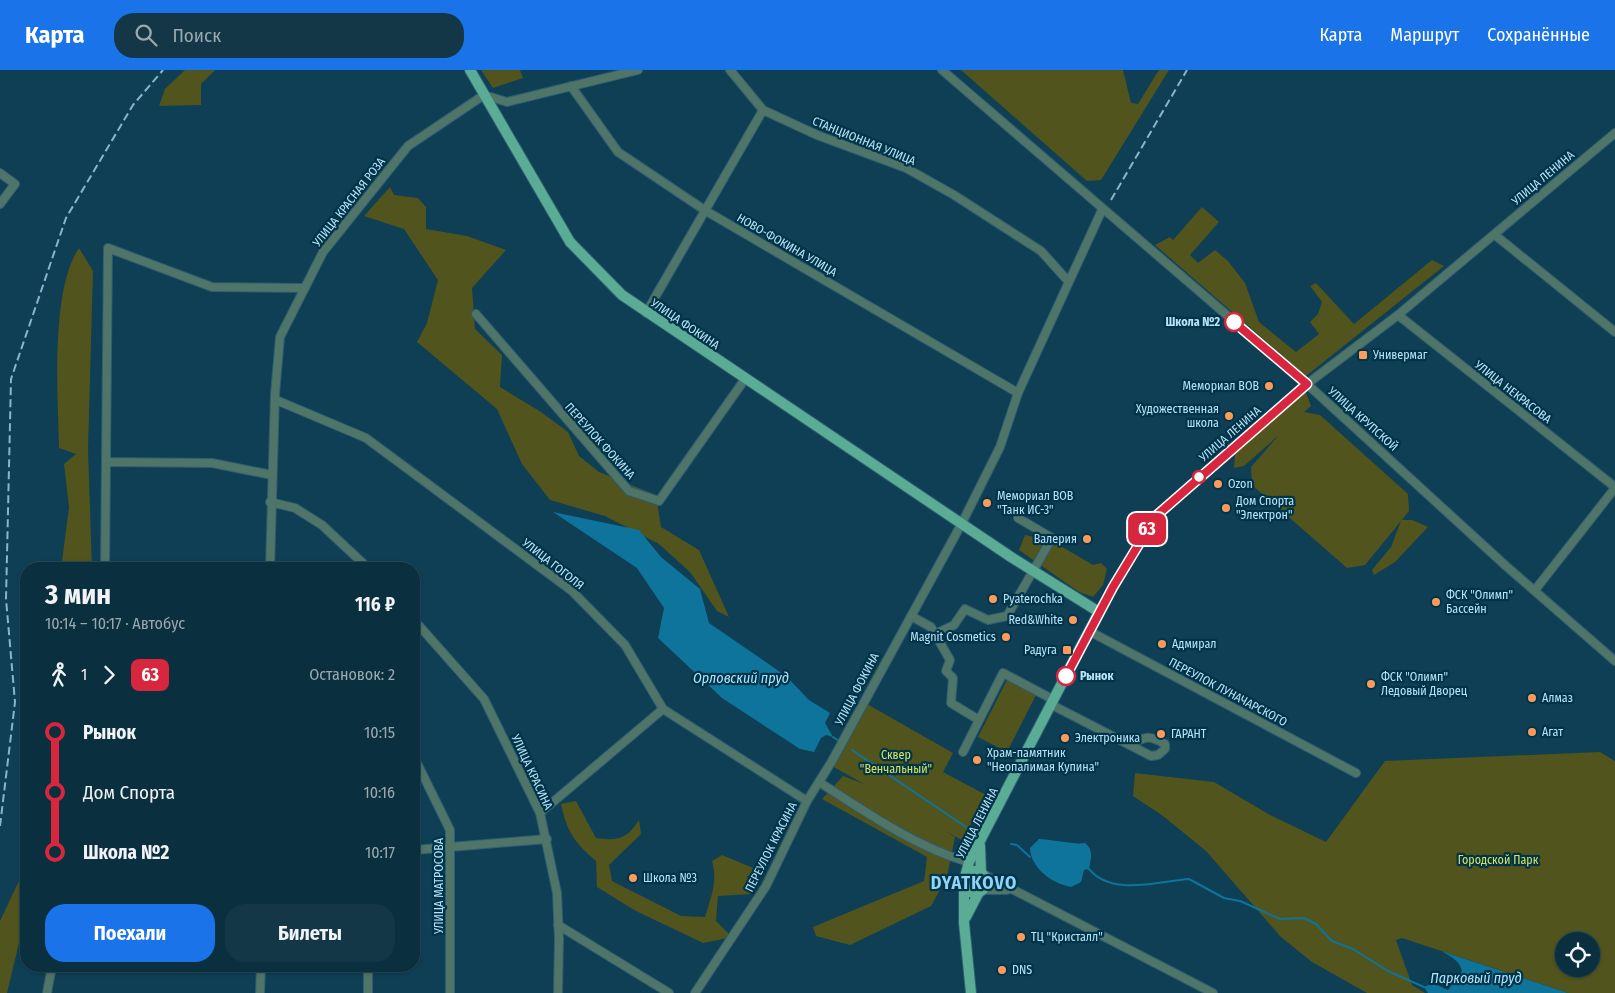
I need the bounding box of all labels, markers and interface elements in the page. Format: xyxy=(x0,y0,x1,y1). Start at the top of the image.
search box xyxy=(114,13,464,58)
text: Карта xyxy=(25,21,84,49)
icon: search xyxy=(132,21,160,49)
text: Поиск xyxy=(172,24,221,47)
text: Карта xyxy=(1319,24,1362,46)
text: Маршрут xyxy=(1390,24,1459,46)
text: Сохранённые xyxy=(1487,24,1590,46)
street label: СТАНЦИОННАЯ УЛИЦА xyxy=(810,114,918,168)
street label: УЛИЦА ЛЕНИНА xyxy=(1508,147,1578,209)
street label: УЛИЦА КРАСНАЯ РОЗА xyxy=(309,154,389,250)
street label: НОВО-ФОКИНА УЛИЦА xyxy=(734,211,840,280)
street label: УЛИЦА ФОКИНА xyxy=(647,295,723,353)
marker: Школа №2 xyxy=(1224,312,1244,332)
place label: Школа №2 xyxy=(1166,315,1220,329)
place label: Универмаг xyxy=(1372,348,1428,362)
marker: Универмаг xyxy=(1357,349,1369,361)
street label: УЛИЦА НЕКРАСОВА xyxy=(1471,357,1555,427)
place label: Мемориал ВОВ xyxy=(1183,379,1259,393)
marker: Мемориал ВОВ xyxy=(1263,380,1275,392)
street label: УЛИЦА КРУПСКОЙ xyxy=(1325,383,1401,454)
street label: ПЕРЕУЛОК ФОКИНА xyxy=(562,400,638,483)
place label: Художественная школа xyxy=(1136,402,1219,430)
street label: УЛИЦА ЛЕНИНА xyxy=(1196,403,1264,465)
marker: Художественная школа xyxy=(1223,410,1235,422)
unlabelled marker xyxy=(1192,470,1206,484)
place label: Ozon xyxy=(1228,477,1253,491)
marker: Ozon xyxy=(1212,478,1224,490)
place label: Мемориал ВОВ "Танк ИС-3" xyxy=(997,489,1074,517)
place label: Дом Спорта "Электрон" xyxy=(1235,494,1294,522)
marker: Мемориал ВОВ "Танк ИС-3" xyxy=(981,497,993,509)
marker: Дом Спорта "Электрон" xyxy=(1220,502,1232,514)
line badge: 63 xyxy=(1124,513,1170,545)
text: 63 xyxy=(1138,518,1156,540)
place label: Валерия xyxy=(1034,532,1077,546)
marker: Валерия xyxy=(1081,533,1093,545)
street label: УЛИЦА ГОГОЛЯ xyxy=(519,535,587,592)
text: 3 мин xyxy=(45,578,111,611)
place label: ФСК "Олимп" Бассейн xyxy=(1446,588,1513,616)
place label: Pyaterochka xyxy=(1003,592,1063,606)
text: 116 ₽ xyxy=(355,593,395,616)
marker: Pyaterochka xyxy=(987,593,999,605)
marker: ФСК "Олимп" Бассейн xyxy=(1430,596,1442,608)
place label: Red&White xyxy=(1008,613,1063,627)
text: 10:14 – 10:17 · Автобус xyxy=(45,614,185,633)
marker: Red&White xyxy=(1067,614,1079,626)
place label: Magnit Cosmetics xyxy=(910,630,996,644)
marker: Magnit Cosmetics xyxy=(1000,631,1012,643)
place label: Адмирал xyxy=(1172,637,1216,651)
marker: Адмирал xyxy=(1156,638,1168,650)
place label: Радуга xyxy=(1024,643,1057,657)
marker: Радуга xyxy=(1061,644,1073,656)
street label: УЛИЦА ФОКИНА xyxy=(832,650,882,728)
street label: ПЕРЕУЛОК ЛУНАЧАРСКОГО xyxy=(1167,655,1289,729)
icon: walk xyxy=(45,661,73,689)
icon: forward xyxy=(95,661,123,689)
text: 63 xyxy=(141,664,159,686)
text: 1 xyxy=(81,665,87,684)
text: Остановок: 2 xyxy=(309,665,395,684)
marker: Рынок xyxy=(1056,666,1076,686)
place label: Рынок xyxy=(1080,669,1114,683)
water label: Орловский пруд xyxy=(693,670,789,687)
place label: ФСК "Олимп" Ледовый Дворец xyxy=(1381,670,1468,698)
marker: ФСК "Олимп" Ледовый Дворец xyxy=(1365,678,1377,690)
place label: Алмаз xyxy=(1542,691,1573,705)
marker: Алмаз xyxy=(1526,692,1538,704)
text: Рынок xyxy=(83,721,136,744)
text: 10:15 xyxy=(364,723,395,742)
place label: Агат xyxy=(1542,725,1563,739)
marker: Агат xyxy=(1526,726,1538,738)
place label: ГАРАНТ xyxy=(1171,727,1207,741)
marker: ГАРАНТ xyxy=(1155,728,1167,740)
street label: УЛИЦА КРАСИНА xyxy=(508,731,556,812)
place label: Электроника xyxy=(1075,731,1140,745)
marker: Электроника xyxy=(1059,732,1071,744)
place label: Храм-памятник "Неопалимая Купина" xyxy=(987,746,1099,774)
park label: Сквер "Венчальный" xyxy=(860,748,932,776)
marker: Храм-памятник "Неопалимая Купина" xyxy=(971,754,983,766)
text: Дом Спорта xyxy=(83,781,175,804)
text: 10:16 xyxy=(364,783,395,802)
street label: УЛИЦА ЛЕНИНА xyxy=(953,785,1001,861)
street label: ПЕРЕУЛОК КРАСИНА xyxy=(742,799,800,894)
street label: УЛИЦА МАТРОСОВА xyxy=(432,837,446,935)
text: Школа №2 xyxy=(83,841,169,864)
text: 10:17 xyxy=(365,843,395,862)
park label: Городской Парк xyxy=(1458,853,1539,867)
place label: Школа №3 xyxy=(643,871,697,885)
marker: Школа №3 xyxy=(627,872,639,884)
district label: DYATKOVO xyxy=(931,872,1017,894)
button: Поехали xyxy=(45,904,215,962)
button: Билеты xyxy=(225,904,395,962)
place label: ТЦ "Кристалл" xyxy=(1031,930,1103,944)
marker: ТЦ "Кристалл" xyxy=(1015,931,1027,943)
map controls xyxy=(1555,932,1600,977)
button: locate xyxy=(1555,932,1600,977)
place label: DNS xyxy=(1012,963,1032,977)
marker: DNS xyxy=(996,964,1008,976)
water label: Парковый пруд xyxy=(1430,970,1522,987)

